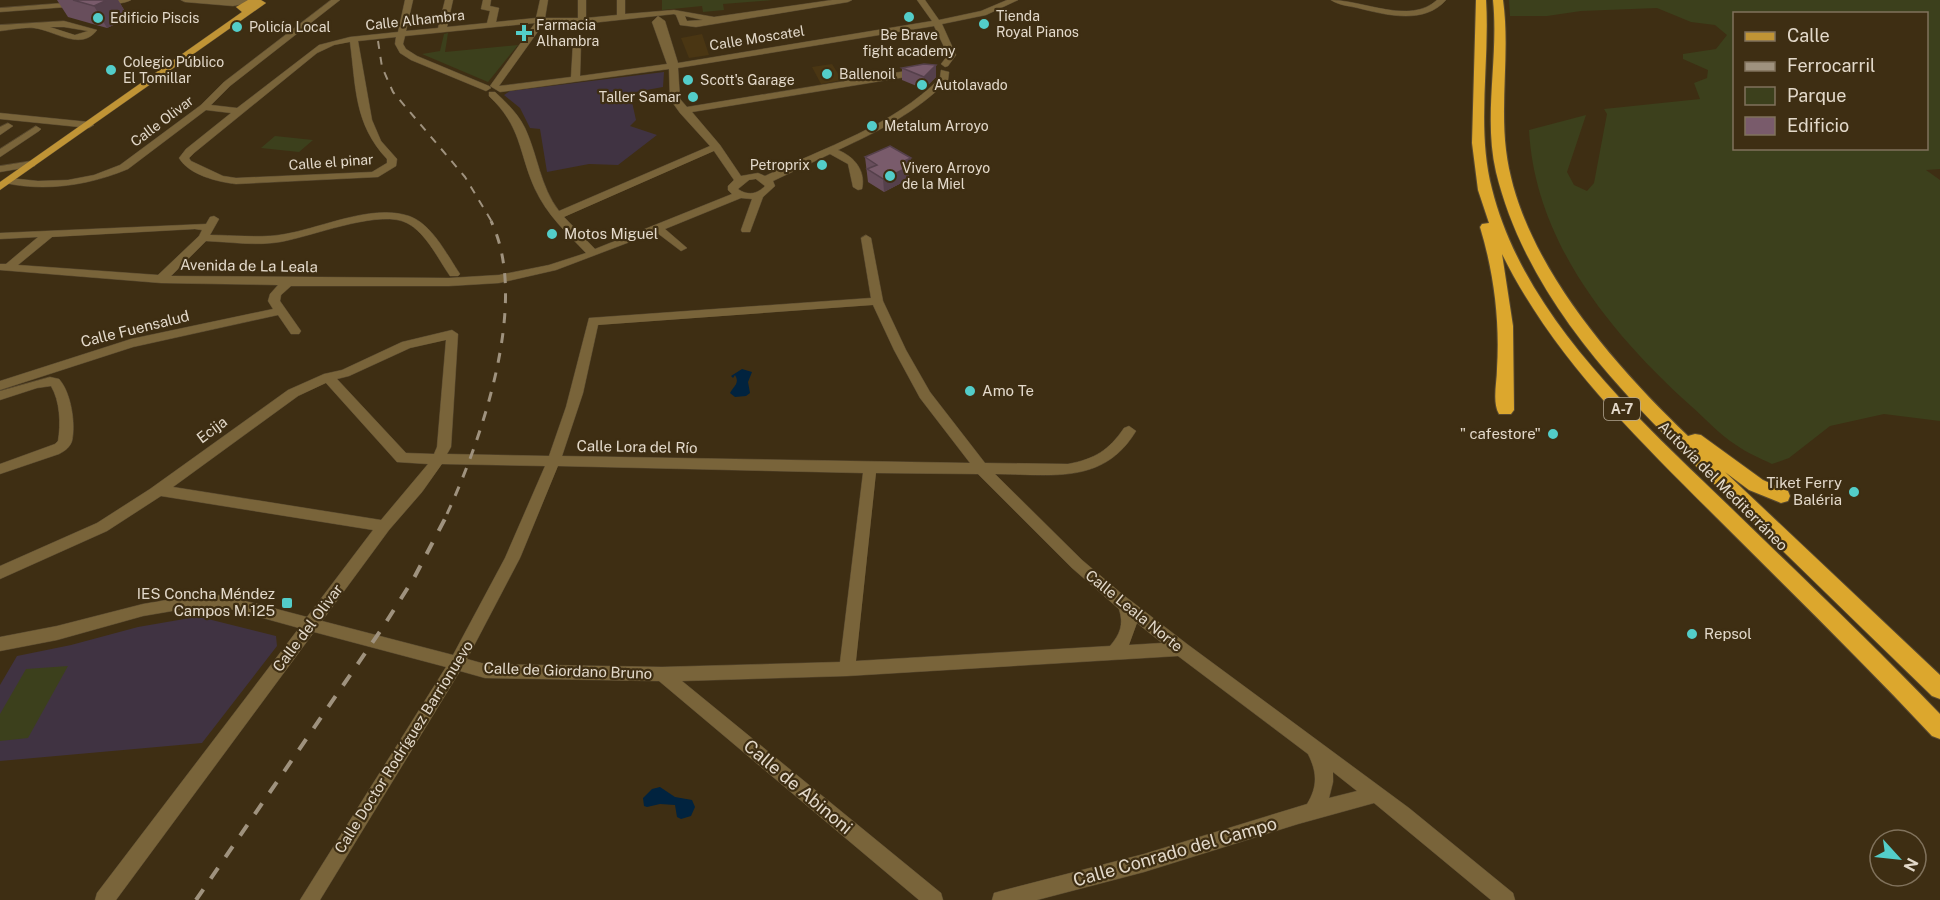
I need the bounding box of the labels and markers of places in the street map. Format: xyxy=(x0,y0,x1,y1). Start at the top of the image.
place label: Tienda Royal Pianos xyxy=(996,8,1079,40)
place label: Edificio Piscis xyxy=(110,10,199,26)
marker: Be Brave fight academy xyxy=(902,10,916,24)
marker: Edificio Piscis xyxy=(91,11,105,25)
place label: Farmacia Alhambra xyxy=(536,17,599,49)
marker: Tienda Royal Pianos xyxy=(977,17,991,31)
place label: Policía Local xyxy=(249,19,331,35)
marker: Policía Local xyxy=(230,20,244,34)
marker: Farmacia Alhambra xyxy=(517,26,531,40)
place label: Be Brave fight academy xyxy=(863,27,956,59)
place label: Colegio Público El Tomillar xyxy=(123,54,224,86)
marker: Colegio Público El Tomillar xyxy=(104,63,118,77)
place label: Ballenoil xyxy=(839,66,896,82)
marker: Ballenoil xyxy=(820,67,834,81)
place label: Scott's Garage xyxy=(700,72,795,88)
marker: Scott's Garage xyxy=(681,73,695,87)
place label: Autolavado xyxy=(934,77,1008,93)
marker: Autolavado xyxy=(915,78,929,92)
place label: Taller Samar xyxy=(599,89,681,105)
marker: Taller Samar xyxy=(686,90,700,104)
place label: Metalum Arroyo xyxy=(884,118,989,134)
marker: Metalum Arroyo xyxy=(865,119,879,133)
place label: Petroprix xyxy=(750,157,810,173)
marker: Petroprix xyxy=(815,158,829,172)
place label: Vivero Arroyo de la Miel xyxy=(902,160,990,192)
marker: Vivero Arroyo de la Miel xyxy=(883,169,897,183)
place label: Motos Miguel xyxy=(564,225,658,242)
marker: Motos Miguel xyxy=(545,227,559,241)
place label: Amo Te xyxy=(982,382,1034,399)
marker: Amo Te xyxy=(963,384,977,398)
place label: " cafestore" xyxy=(1460,425,1541,442)
marker: " cafestore" xyxy=(1546,427,1560,441)
place label: Tiket Ferry Baléria xyxy=(1766,474,1842,508)
marker: Tiket Ferry Baléria xyxy=(1847,485,1861,499)
place label: IES Concha Méndez Campos M.125 xyxy=(137,585,275,619)
marker: IES Concha Méndez Campos M.125 xyxy=(280,596,294,610)
place label: Repsol xyxy=(1704,625,1752,642)
marker: Repsol xyxy=(1685,627,1699,641)

